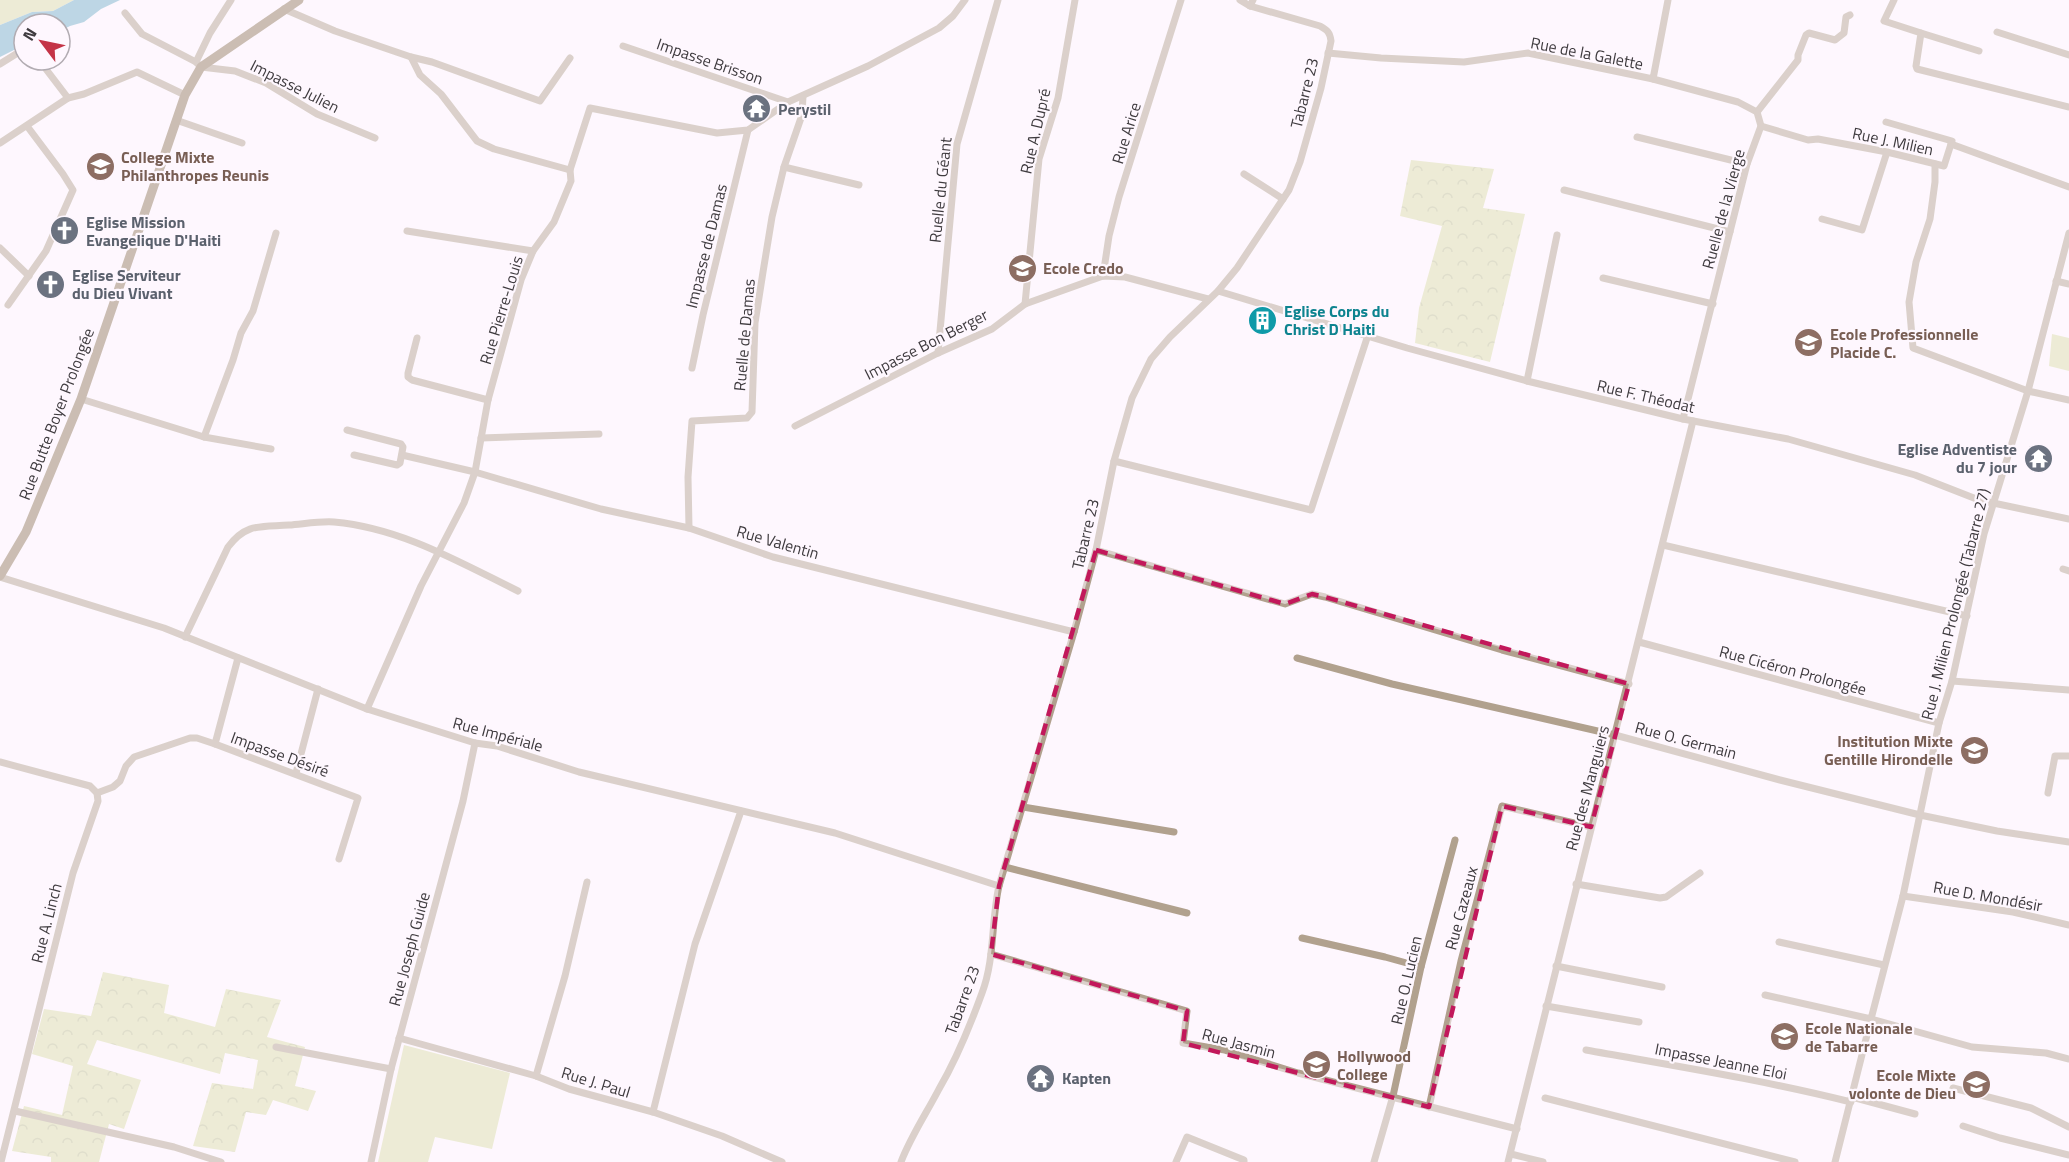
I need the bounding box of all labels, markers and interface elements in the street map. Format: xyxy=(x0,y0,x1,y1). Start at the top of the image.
north arrow xyxy=(12,12,72,72)
text: N xyxy=(16,23,42,45)
street label: Rue de la Galette xyxy=(1529,30,1645,76)
street label: Impasse Brisson xyxy=(654,32,766,90)
street label: Impasse Julien xyxy=(246,53,344,119)
street label: Tabarre 23 xyxy=(1284,55,1324,131)
street label: Rue A. Dupré xyxy=(1014,86,1056,176)
temple icon: Perystil xyxy=(741,93,773,125)
place label: Perystil xyxy=(778,97,831,121)
street label: Rue Arice xyxy=(1105,99,1147,167)
street label: Rue J. Milien xyxy=(1850,121,1936,161)
street label: Ruelle du Géant xyxy=(923,136,958,244)
place label: College Mixte Philanthropes Reunis xyxy=(121,145,269,187)
street label: Ruelle de la Vierge xyxy=(1695,146,1751,272)
school or university icon: College Mixte Philanthropes Reunis xyxy=(84,150,116,182)
street label: Impasse de Damas xyxy=(679,181,733,311)
place label: Eglise Mission Evangelique D'Haiti xyxy=(86,210,221,252)
church icon: Eglise Mission Evangelique D'Haiti xyxy=(49,215,81,247)
school or university icon: Ecole Credo xyxy=(1006,252,1038,284)
street label: Rue Pierre-Louis xyxy=(473,253,529,367)
place label: Ecole Credo xyxy=(1043,256,1123,280)
place label: Eglise Serviteur du Dieu Vivant xyxy=(72,263,181,305)
church icon: Eglise Serviteur du Dieu Vivant xyxy=(35,268,67,300)
street label: Ruelle de Damas xyxy=(727,278,761,392)
place label: Eglise Corps du Christ D Haiti xyxy=(1284,299,1389,341)
street label: Impasse Bon Berger xyxy=(860,302,992,386)
building icon: Eglise Corps du Christ D Haiti xyxy=(1247,304,1279,336)
place label: Ecole Professionnelle Placide C. xyxy=(1830,322,1978,364)
street label: Rue Butte Boyer Prolongée xyxy=(12,325,100,503)
school or university icon: Ecole Professionnelle Placide C. xyxy=(1793,327,1825,359)
street label: Rue F. Théodat xyxy=(1595,373,1698,419)
place label: Eglise Adventiste du 7 jour xyxy=(1897,437,2017,479)
temple icon: Eglise Adventiste du 7 jour xyxy=(2022,442,2054,474)
street label: Rue J. Milien Prolongée (Tabarre 27) xyxy=(1915,486,1995,722)
street label: Tabarre 23 xyxy=(1065,496,1105,572)
street label: Rue Valentin xyxy=(734,519,822,565)
street label: Rue Cicéron Prolongée xyxy=(1717,639,1869,701)
street label: Rue Impériale xyxy=(450,710,546,758)
street label: Rue O. Germain xyxy=(1633,715,1739,765)
street label: Rue des Manguiers xyxy=(1559,723,1615,853)
street label: Impasse Désiré xyxy=(227,725,333,783)
place label: Institution Mixte Gentille Hirondelle xyxy=(1824,729,1953,771)
school or university icon: Institution Mixte Gentille Hirondelle xyxy=(1958,734,1990,766)
street label: Rue Cazeaux xyxy=(1438,864,1484,952)
street label: Rue D. Mondésir xyxy=(1932,875,2045,917)
street label: Rue A. Linch xyxy=(24,880,68,966)
street label: Rue Joseph Guide xyxy=(382,889,436,1009)
street label: Rue O. Lucien xyxy=(1384,933,1428,1027)
street label: Tabarre 23 xyxy=(938,962,986,1038)
place label: Ecole Nationale de Tabarre xyxy=(1805,1016,1913,1058)
school or university icon: Ecole Nationale de Tabarre xyxy=(1768,1021,1800,1053)
street label: Rue Jasmin xyxy=(1199,1022,1279,1064)
street label: Impasse Jeanne Eloi xyxy=(1653,1036,1789,1086)
place label: Hollywood College xyxy=(1337,1044,1411,1086)
school or university icon: Hollywood College xyxy=(1300,1049,1332,1081)
street label: Rue J. Paul xyxy=(558,1060,634,1104)
temple icon: Kapten xyxy=(1025,1062,1057,1094)
place label: Ecole Mixte volonte de Dieu xyxy=(1849,1063,1956,1105)
place label: Kapten xyxy=(1062,1066,1111,1090)
school or university icon: Ecole Mixte volonte de Dieu xyxy=(1961,1068,1993,1100)

